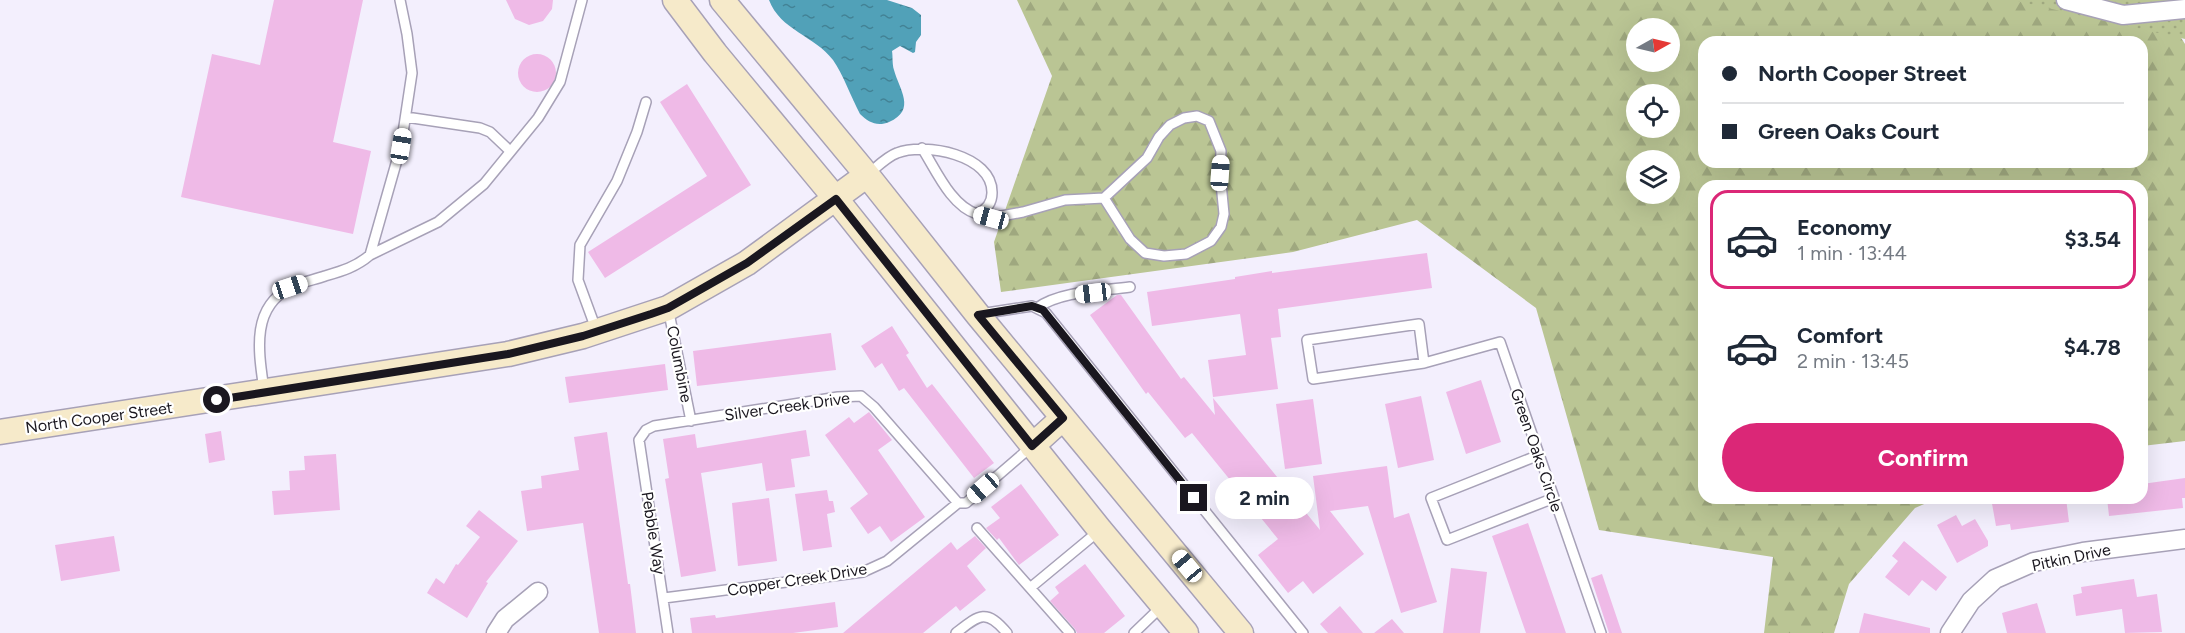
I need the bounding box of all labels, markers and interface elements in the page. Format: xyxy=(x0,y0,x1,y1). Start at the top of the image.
north arrow xyxy=(1626,18,1680,72)
map controls xyxy=(1626,18,1680,204)
text: North Cooper Street xyxy=(1758,60,1967,87)
button: locate xyxy=(1626,84,1680,138)
text: Green Oaks Court xyxy=(1758,118,1940,145)
car xyxy=(389,127,413,165)
button: layers xyxy=(1626,150,1680,204)
car xyxy=(1210,154,1230,192)
car xyxy=(971,205,1011,231)
icon: car xyxy=(1725,213,1779,267)
text: Economy xyxy=(1797,214,1892,241)
text: $3.54 xyxy=(2064,226,2121,253)
text: 1 min · 13:44 xyxy=(1797,241,1907,265)
car xyxy=(270,273,310,301)
car xyxy=(1074,282,1112,304)
icon: car xyxy=(1725,321,1779,375)
text: Comfort xyxy=(1797,322,1883,349)
street label: Columbine xyxy=(663,324,696,404)
text: $4.78 xyxy=(2064,334,2121,361)
text: 2 min · 13:45 xyxy=(1797,349,1909,373)
route start xyxy=(203,386,230,413)
street label: Green Oaks Circle xyxy=(1507,386,1567,515)
street label: Silver Creek Drive xyxy=(723,388,851,425)
street label: North Cooper Street xyxy=(24,398,174,437)
button: Confirm xyxy=(1722,423,2124,492)
car xyxy=(964,469,1002,507)
callout: 2 min xyxy=(1215,477,1314,519)
route end xyxy=(1180,484,1207,511)
text: 2 min xyxy=(1239,486,1290,510)
street label: Pebble Way xyxy=(638,490,670,577)
street label: Pitkin Drive xyxy=(2030,540,2113,575)
car xyxy=(1169,546,1205,586)
street label: Copper Creek Drive xyxy=(726,559,868,600)

